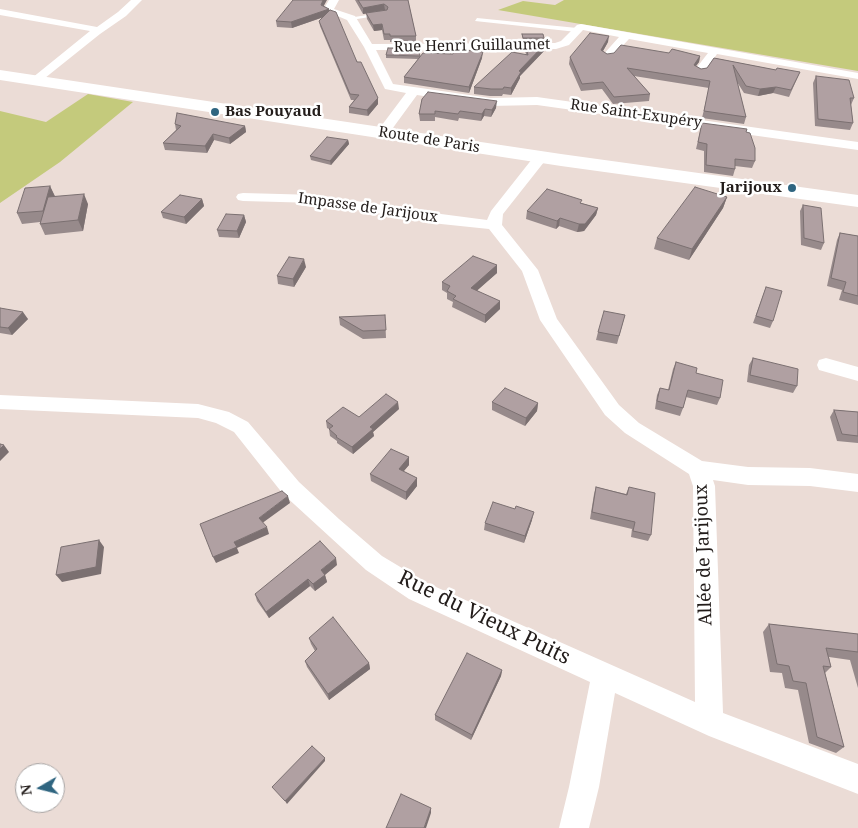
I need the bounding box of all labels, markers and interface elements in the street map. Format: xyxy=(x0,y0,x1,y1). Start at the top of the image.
street label: Rue Henri Guillaumet xyxy=(394,36,550,56)
street label: Rue Saint-Exupéry xyxy=(569,96,703,132)
place label: Bas Pouyaud xyxy=(225,103,321,121)
marker: Bas Pouyaud xyxy=(209,106,221,118)
street label: Route de Paris xyxy=(377,123,481,157)
place label: Jarijoux xyxy=(720,179,782,197)
marker: Jarijoux xyxy=(786,182,798,194)
street label: Impasse de Jarijoux xyxy=(297,189,439,227)
street label: Allée de Jarijoux xyxy=(691,484,717,626)
street label: Rue du Vieux Puits xyxy=(394,565,574,671)
north arrow xyxy=(15,763,65,813)
text: N xyxy=(15,783,36,797)

